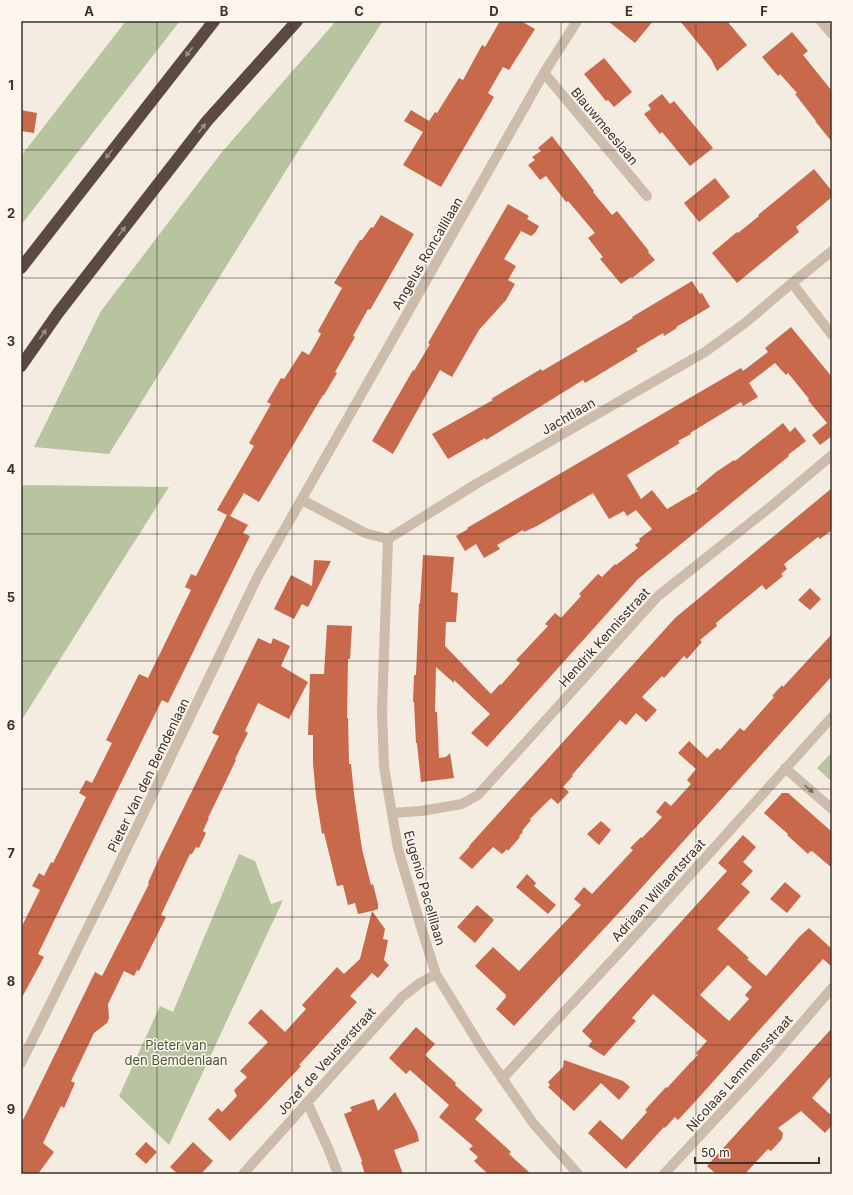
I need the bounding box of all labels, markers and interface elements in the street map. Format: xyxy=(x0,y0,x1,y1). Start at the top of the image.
text: A xyxy=(84,3,94,19)
text: B xyxy=(220,3,229,19)
text: C xyxy=(354,3,364,19)
text: D xyxy=(489,3,499,19)
text: E xyxy=(625,3,633,19)
text: F xyxy=(760,3,768,19)
one-way arrow xyxy=(185,46,194,57)
text: 1 xyxy=(8,77,14,93)
street label: Blauwmeeslaan xyxy=(568,84,642,168)
one-way arrow xyxy=(197,123,206,134)
one-way arrow xyxy=(105,148,114,159)
street label: Angelus Roncallilaan xyxy=(388,194,466,312)
text: 2 xyxy=(7,205,15,221)
one-way arrow xyxy=(117,225,126,236)
one-way arrow xyxy=(39,329,47,339)
text: 3 xyxy=(7,333,15,349)
street label: Jachtlaan xyxy=(538,394,598,438)
text: 4 xyxy=(7,461,16,477)
street label: Hendrik Kennisstraat xyxy=(555,584,653,690)
text: 5 xyxy=(7,589,15,605)
street label: Pieter Van den Bemdenlaan xyxy=(104,695,192,855)
text: 6 xyxy=(7,717,15,733)
one-way arrow xyxy=(803,784,814,793)
street label: Eugenio Pacellilaan xyxy=(401,829,449,947)
street label: Adriaan Willaertstraat xyxy=(608,835,708,945)
text: 7 xyxy=(7,845,15,861)
text: 8 xyxy=(7,973,15,989)
street label: Jozef de Veusterstraat xyxy=(273,1004,379,1118)
street label: Nicolaas Lemmensstraat xyxy=(682,1011,796,1135)
park label: Pieter van den Bemdenlaan xyxy=(125,1037,228,1068)
text: 9 xyxy=(7,1101,15,1117)
scale bar xyxy=(695,1139,819,1165)
text: 50 m xyxy=(701,1145,730,1160)

